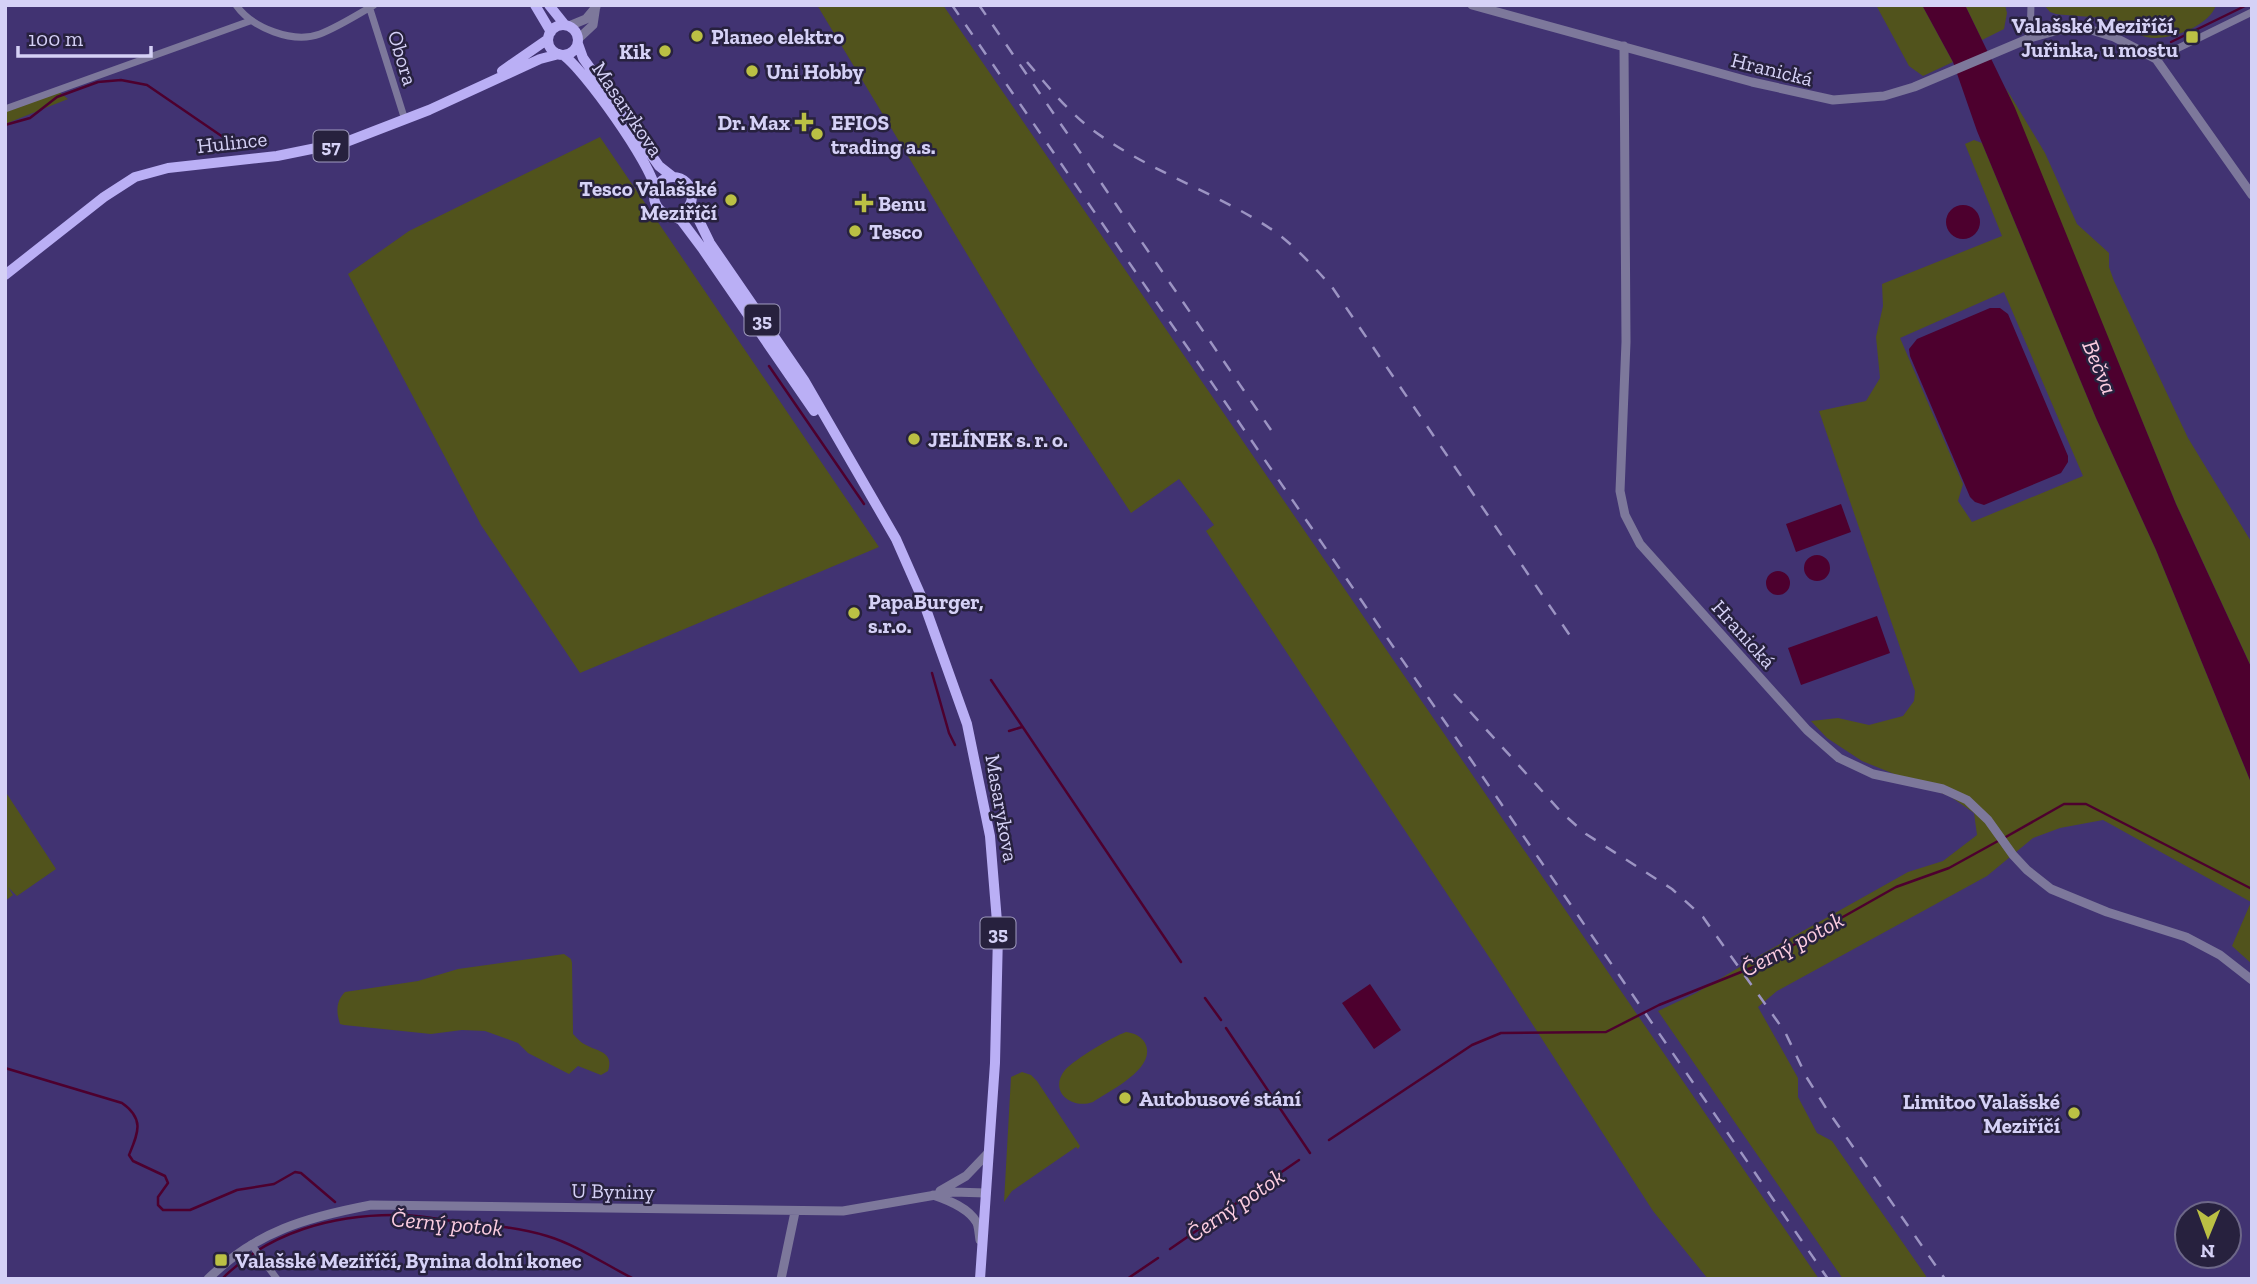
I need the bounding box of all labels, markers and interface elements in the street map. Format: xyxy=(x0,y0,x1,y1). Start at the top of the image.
place label: Valašské Meziříčí, Juřinka, u mostu xyxy=(2012,13,2178,62)
scale bar xyxy=(18,14,150,58)
place label: Planeo elektro xyxy=(711,24,844,49)
text: 100 m xyxy=(28,26,83,51)
street label: Obora xyxy=(383,27,423,89)
marker: Planeo elektro xyxy=(689,28,705,44)
marker: Valašské Meziříčí, Juřinka, u mostu xyxy=(2184,29,2200,45)
place label: Kik xyxy=(619,39,651,64)
marker: Kik xyxy=(657,43,673,59)
street label: Hranická xyxy=(1728,47,1816,91)
street label: Masarykova xyxy=(587,57,669,161)
place label: Uni Hobby xyxy=(766,59,864,84)
marker: Uni Hobby xyxy=(744,63,760,79)
place label: Dr. Max xyxy=(717,110,790,135)
place label: EFIOS trading a.s. xyxy=(831,110,936,159)
marker: Dr. Max xyxy=(796,114,812,130)
street label: Hulince xyxy=(196,126,268,158)
marker: EFIOS trading a.s. xyxy=(809,126,825,142)
road number: 57 xyxy=(314,130,348,162)
place label: Tesco Valašské Meziříčí xyxy=(579,176,718,225)
place label: Benu xyxy=(878,191,926,216)
marker: Tesco Valašské Meziříčí xyxy=(723,192,739,208)
marker: Benu xyxy=(856,195,872,211)
place label: Tesco xyxy=(869,219,922,244)
marker: Tesco xyxy=(847,223,863,239)
road number: 35 xyxy=(744,304,780,336)
water label: Bečva xyxy=(2076,336,2124,398)
place label: JELÍNEK s. r. o. xyxy=(928,427,1068,452)
marker: JELÍNEK s. r. o. xyxy=(906,431,922,447)
place label: PapaBurger, s.r.o. xyxy=(868,589,984,638)
street label: Hranická xyxy=(1707,595,1781,673)
marker: PapaBurger, s.r.o. xyxy=(846,605,862,621)
street label: Masarykova xyxy=(980,752,1024,864)
water label: Černý potok xyxy=(1736,905,1848,983)
road number: 35 xyxy=(981,917,1016,948)
place label: Autobusové stání xyxy=(1139,1086,1302,1111)
place label: Limitoo Valašské Meziříčí xyxy=(1903,1089,2061,1138)
marker: Autobusové stání xyxy=(1117,1090,1133,1106)
marker: Limitoo Valašské Meziříčí xyxy=(2066,1105,2082,1121)
water label: Černý potok xyxy=(1181,1162,1289,1248)
street label: U Byniny xyxy=(571,1178,655,1204)
north arrow xyxy=(2173,1200,2243,1270)
water label: Černý potok xyxy=(390,1204,504,1242)
text: N xyxy=(2200,1240,2215,1263)
place label: Valašské Meziříčí, Bynina dolní konec xyxy=(235,1248,582,1273)
marker: Valašské Meziříčí, Bynina dolní konec xyxy=(213,1252,229,1268)

